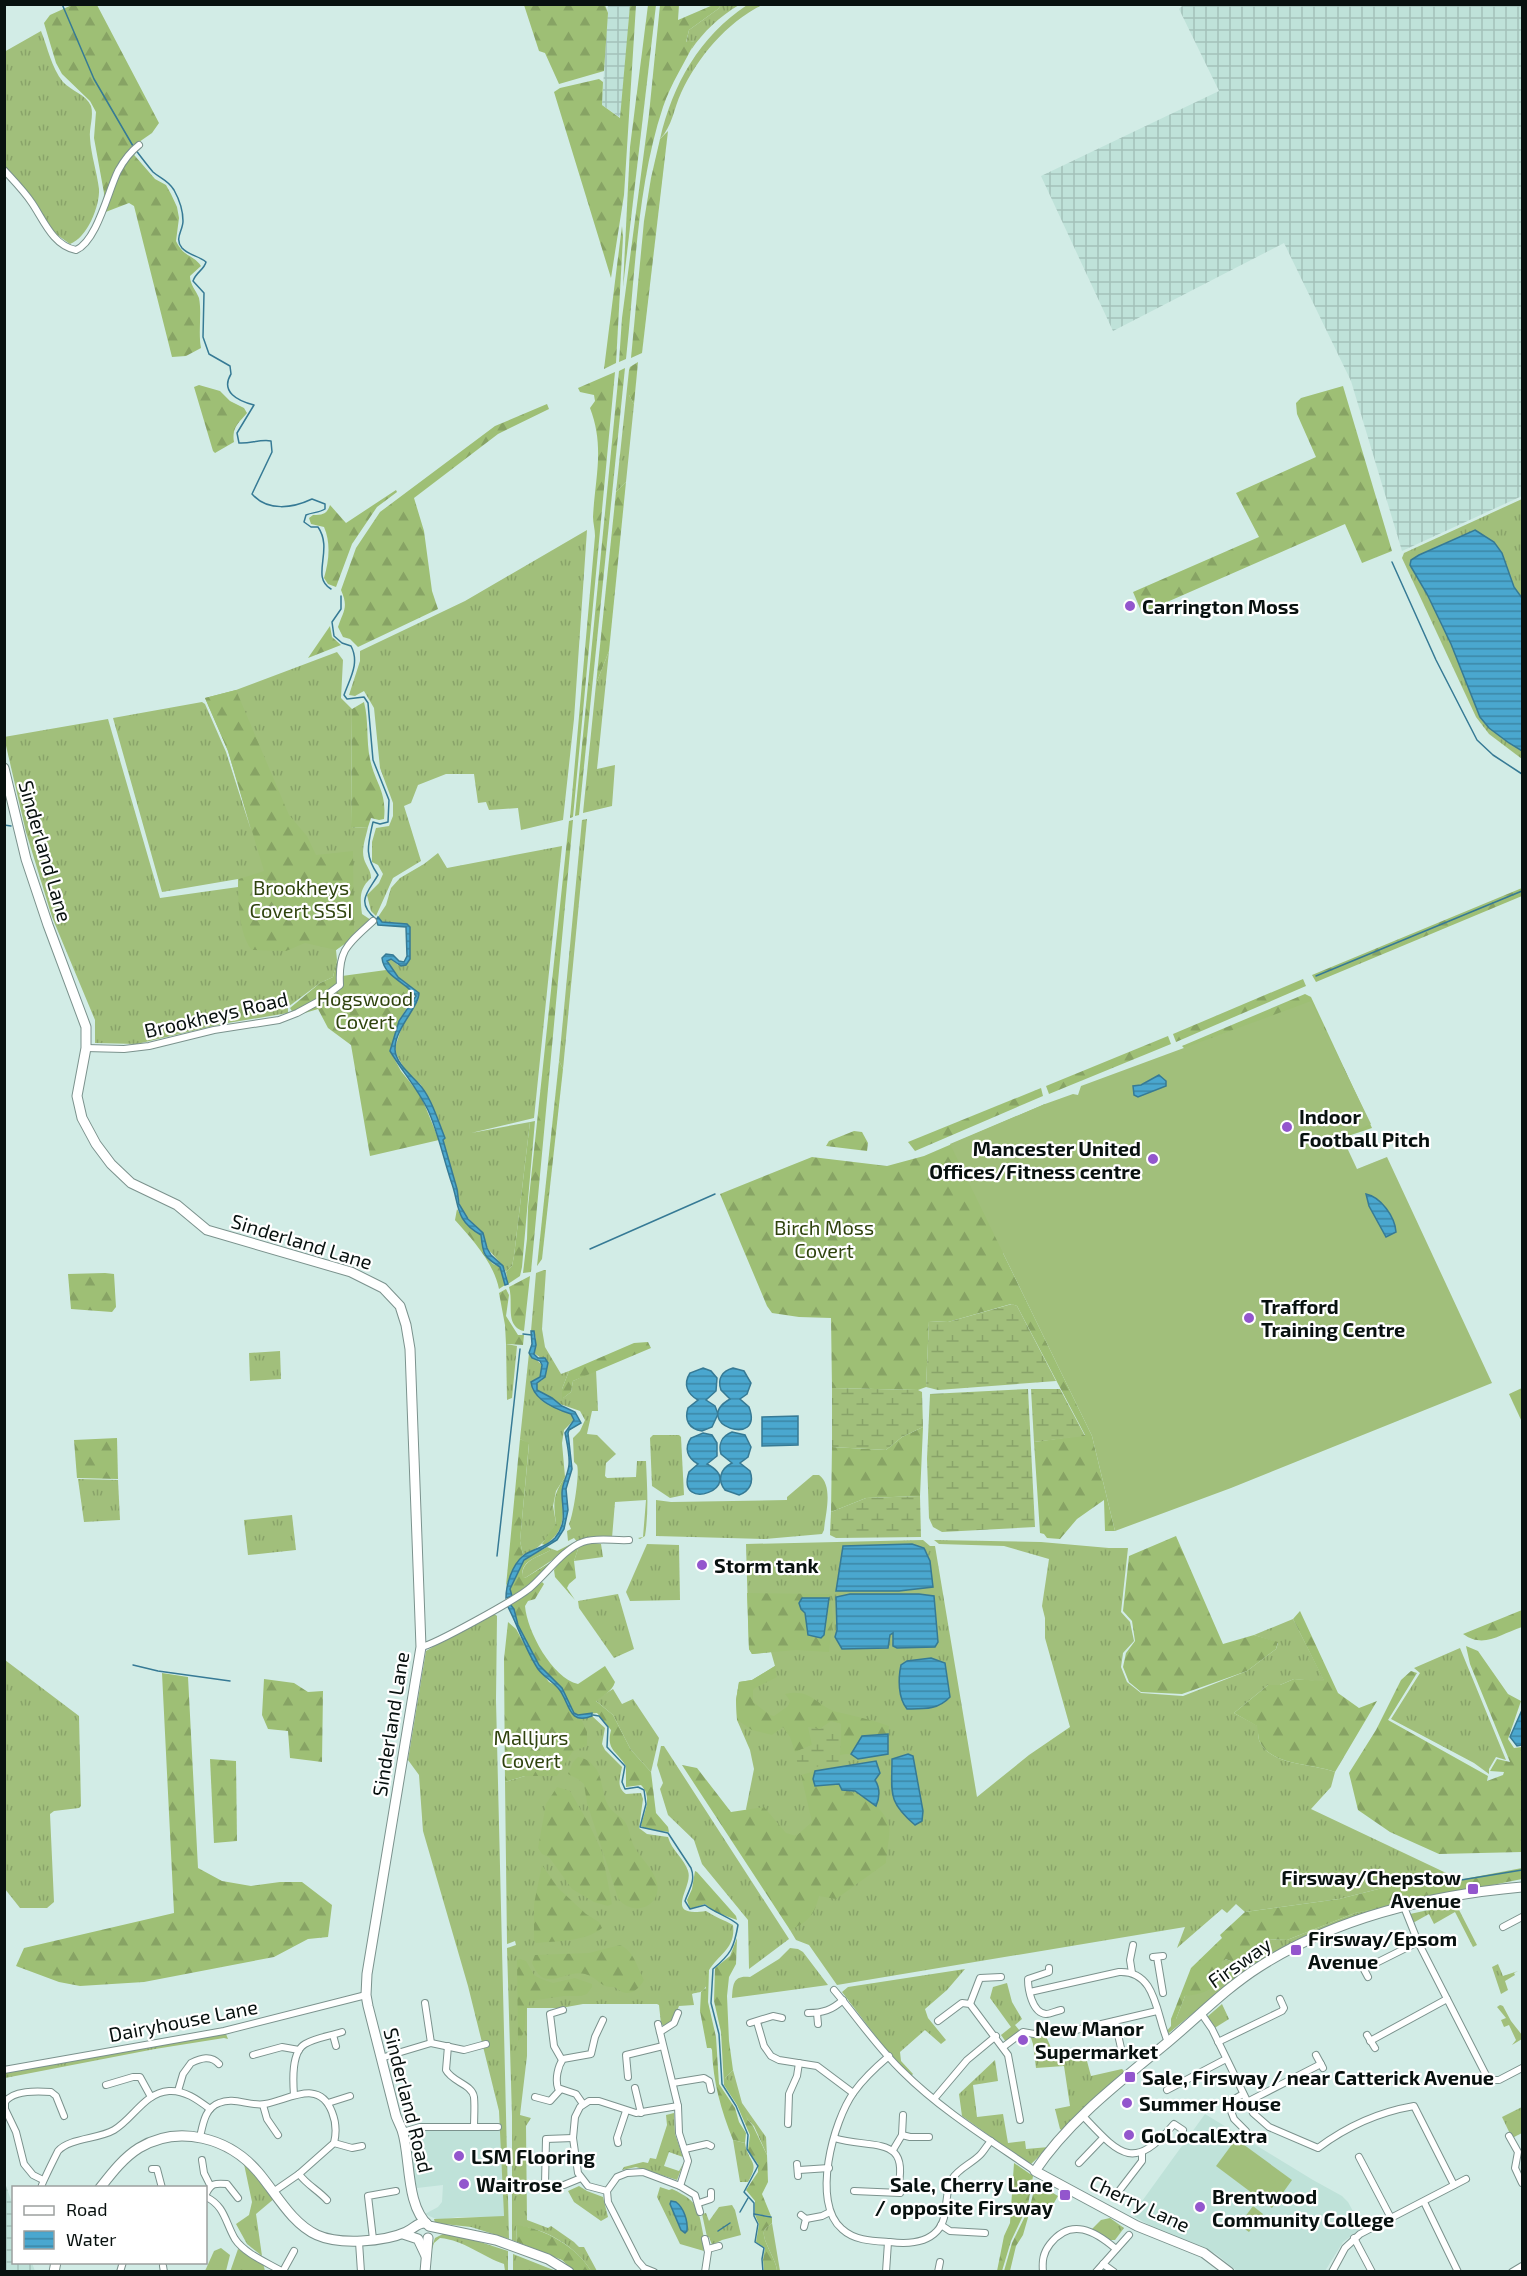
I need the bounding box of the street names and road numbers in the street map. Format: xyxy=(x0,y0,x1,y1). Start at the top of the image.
street label: Sinderland Lane xyxy=(14,777,78,925)
street label: Brookheys Road xyxy=(142,986,290,1042)
street label: Sinderland Lane xyxy=(229,1208,375,1274)
street label: Sinderland Lane xyxy=(367,1650,413,1798)
street label: Firsway xyxy=(1203,1931,1276,1992)
street label: Dairyhouse Lane xyxy=(107,1994,259,2046)
street label: Sinderland Road xyxy=(379,2025,439,2175)
street label: Cherry Lane xyxy=(1086,2169,1194,2237)

